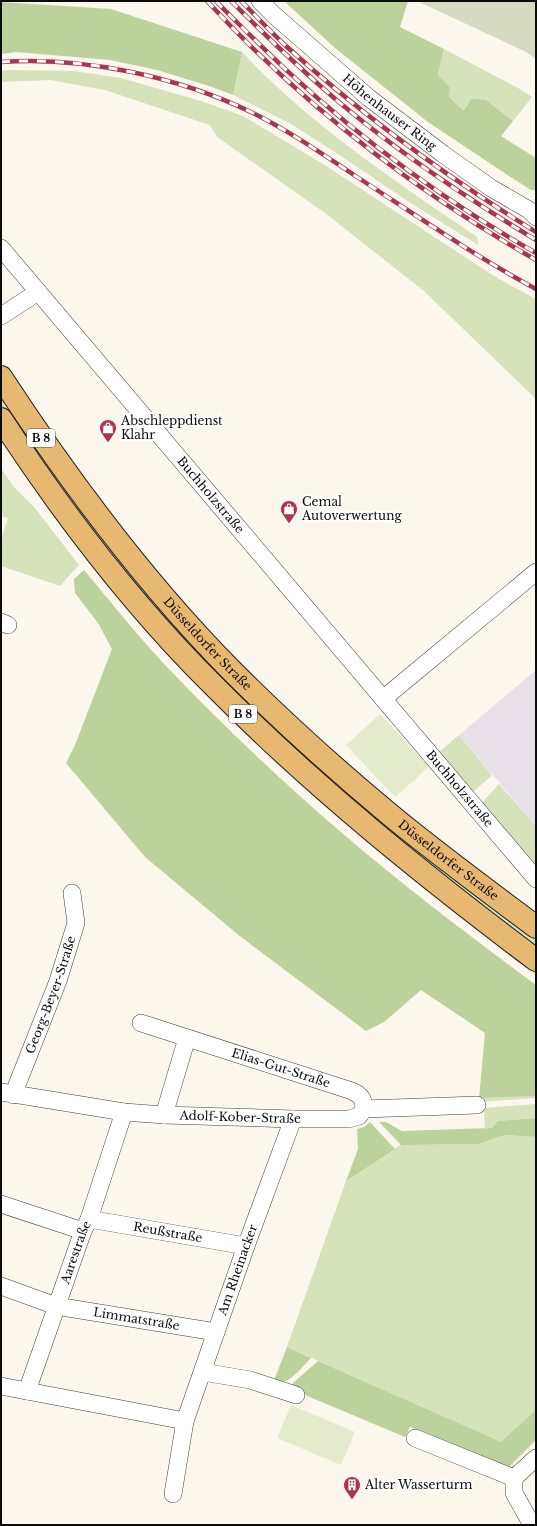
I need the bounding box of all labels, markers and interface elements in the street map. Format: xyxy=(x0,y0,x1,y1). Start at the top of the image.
street label: Höhenhauser Ring xyxy=(340,71,440,154)
place label: Abschleppdienst Klahr xyxy=(120,413,223,442)
shop icon: Abschleppdienst Klahr xyxy=(98,418,118,443)
road number: B 8 xyxy=(27,429,55,447)
street label: Buchholzstraße xyxy=(174,453,248,536)
place label: Cemal Autoverwertung xyxy=(301,494,402,523)
shop icon: Cemal Autoverwertung xyxy=(279,499,299,524)
street label: Düsseldorfer Straße xyxy=(160,594,255,693)
road number: B 8 xyxy=(229,705,257,723)
street label: Buchholzstraße xyxy=(423,747,497,830)
street label: Düsseldorfer Straße xyxy=(395,817,502,903)
street label: Georg-Beyer-Straße xyxy=(22,934,79,1056)
street label: Elias-Gut-Straße xyxy=(230,1045,332,1091)
street label: Adolf-Kober-Straße xyxy=(178,1107,301,1126)
street label: Aarestraße xyxy=(57,1218,94,1287)
street label: Reußstraße xyxy=(132,1219,204,1245)
street label: Am Rheinacker xyxy=(214,1222,260,1318)
street label: Limmatstraße xyxy=(92,1304,181,1333)
building icon: Alter Wasserturm xyxy=(342,1475,362,1500)
place label: Alter Wasserturm xyxy=(364,1477,472,1492)

